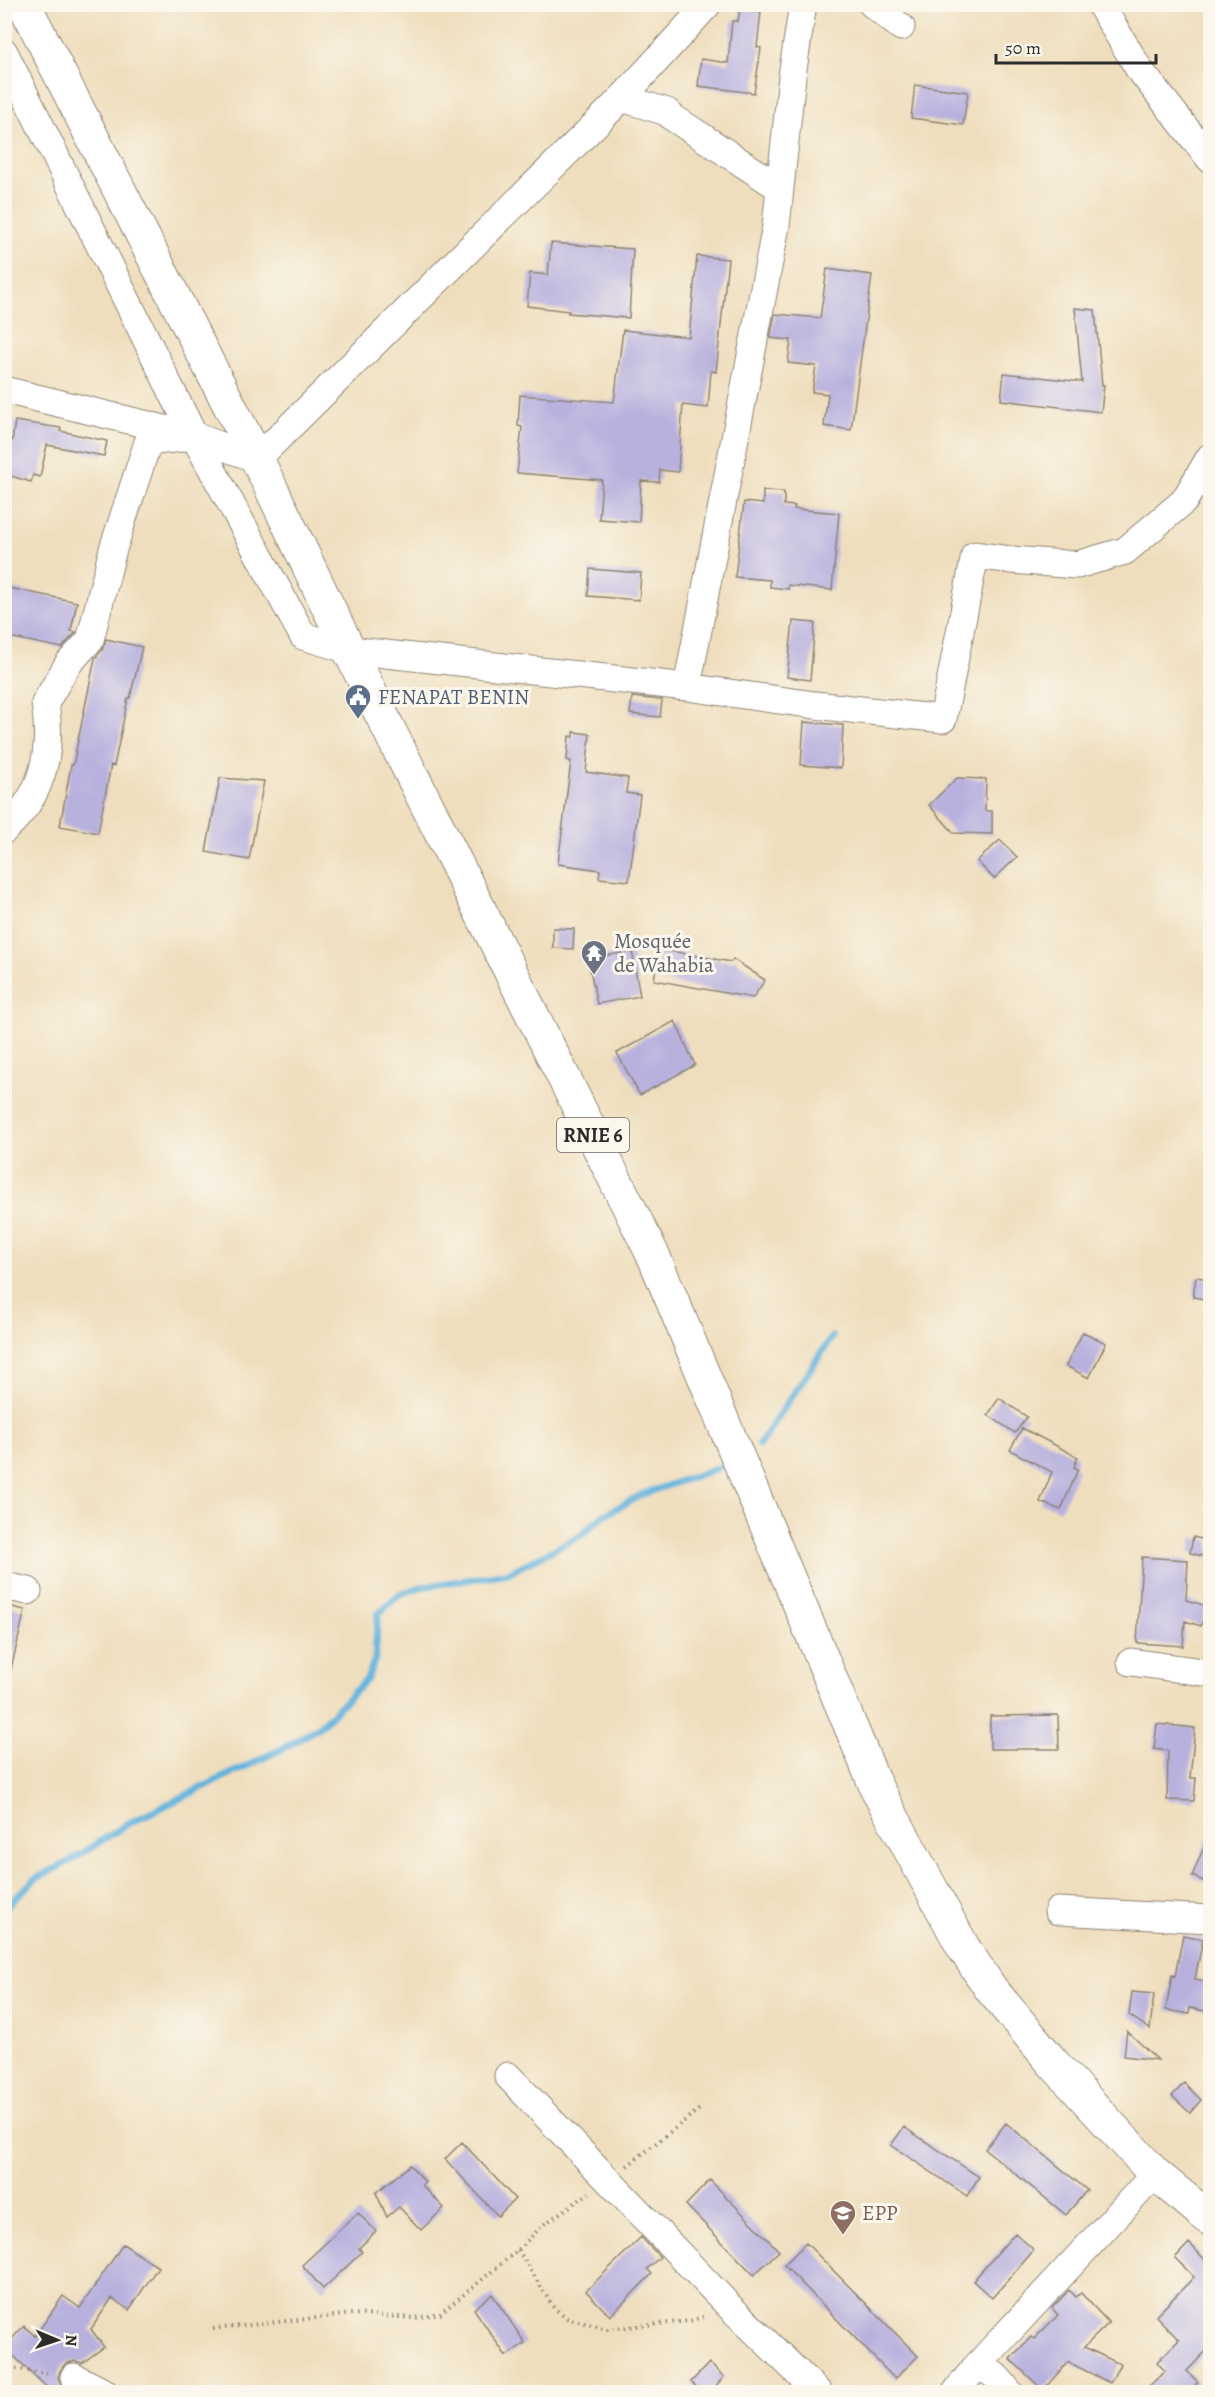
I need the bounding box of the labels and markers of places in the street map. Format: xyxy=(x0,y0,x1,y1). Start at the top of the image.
public building icon: FENAPAT BENIN xyxy=(343,682,373,720)
place label: FENAPAT BENIN xyxy=(378,683,529,711)
place label: Mosquée de Wahabia xyxy=(614,927,714,979)
temple icon: Mosquée de Wahabia xyxy=(579,938,609,976)
school or university icon: EPP xyxy=(828,2198,858,2236)
place label: EPP xyxy=(862,2199,898,2227)

